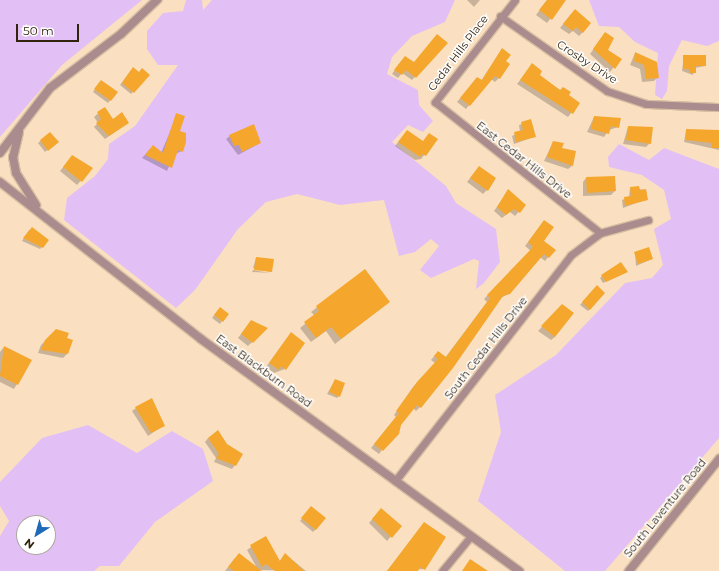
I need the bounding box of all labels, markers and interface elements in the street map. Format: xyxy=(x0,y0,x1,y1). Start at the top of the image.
street label: Cedar Hills Place xyxy=(425,12,491,94)
scale bar xyxy=(18,16,81,42)
text: 50 m xyxy=(23,23,54,38)
street label: Crosby Drive xyxy=(554,38,620,86)
street label: East Cedar Hills Drive xyxy=(474,119,574,201)
street label: South Cedar Hills Drive xyxy=(442,294,530,402)
street label: East Blackburn Road xyxy=(214,332,314,410)
street label: South Laventure Road xyxy=(621,456,709,560)
north arrow xyxy=(16,515,56,555)
text: N xyxy=(22,536,37,552)

